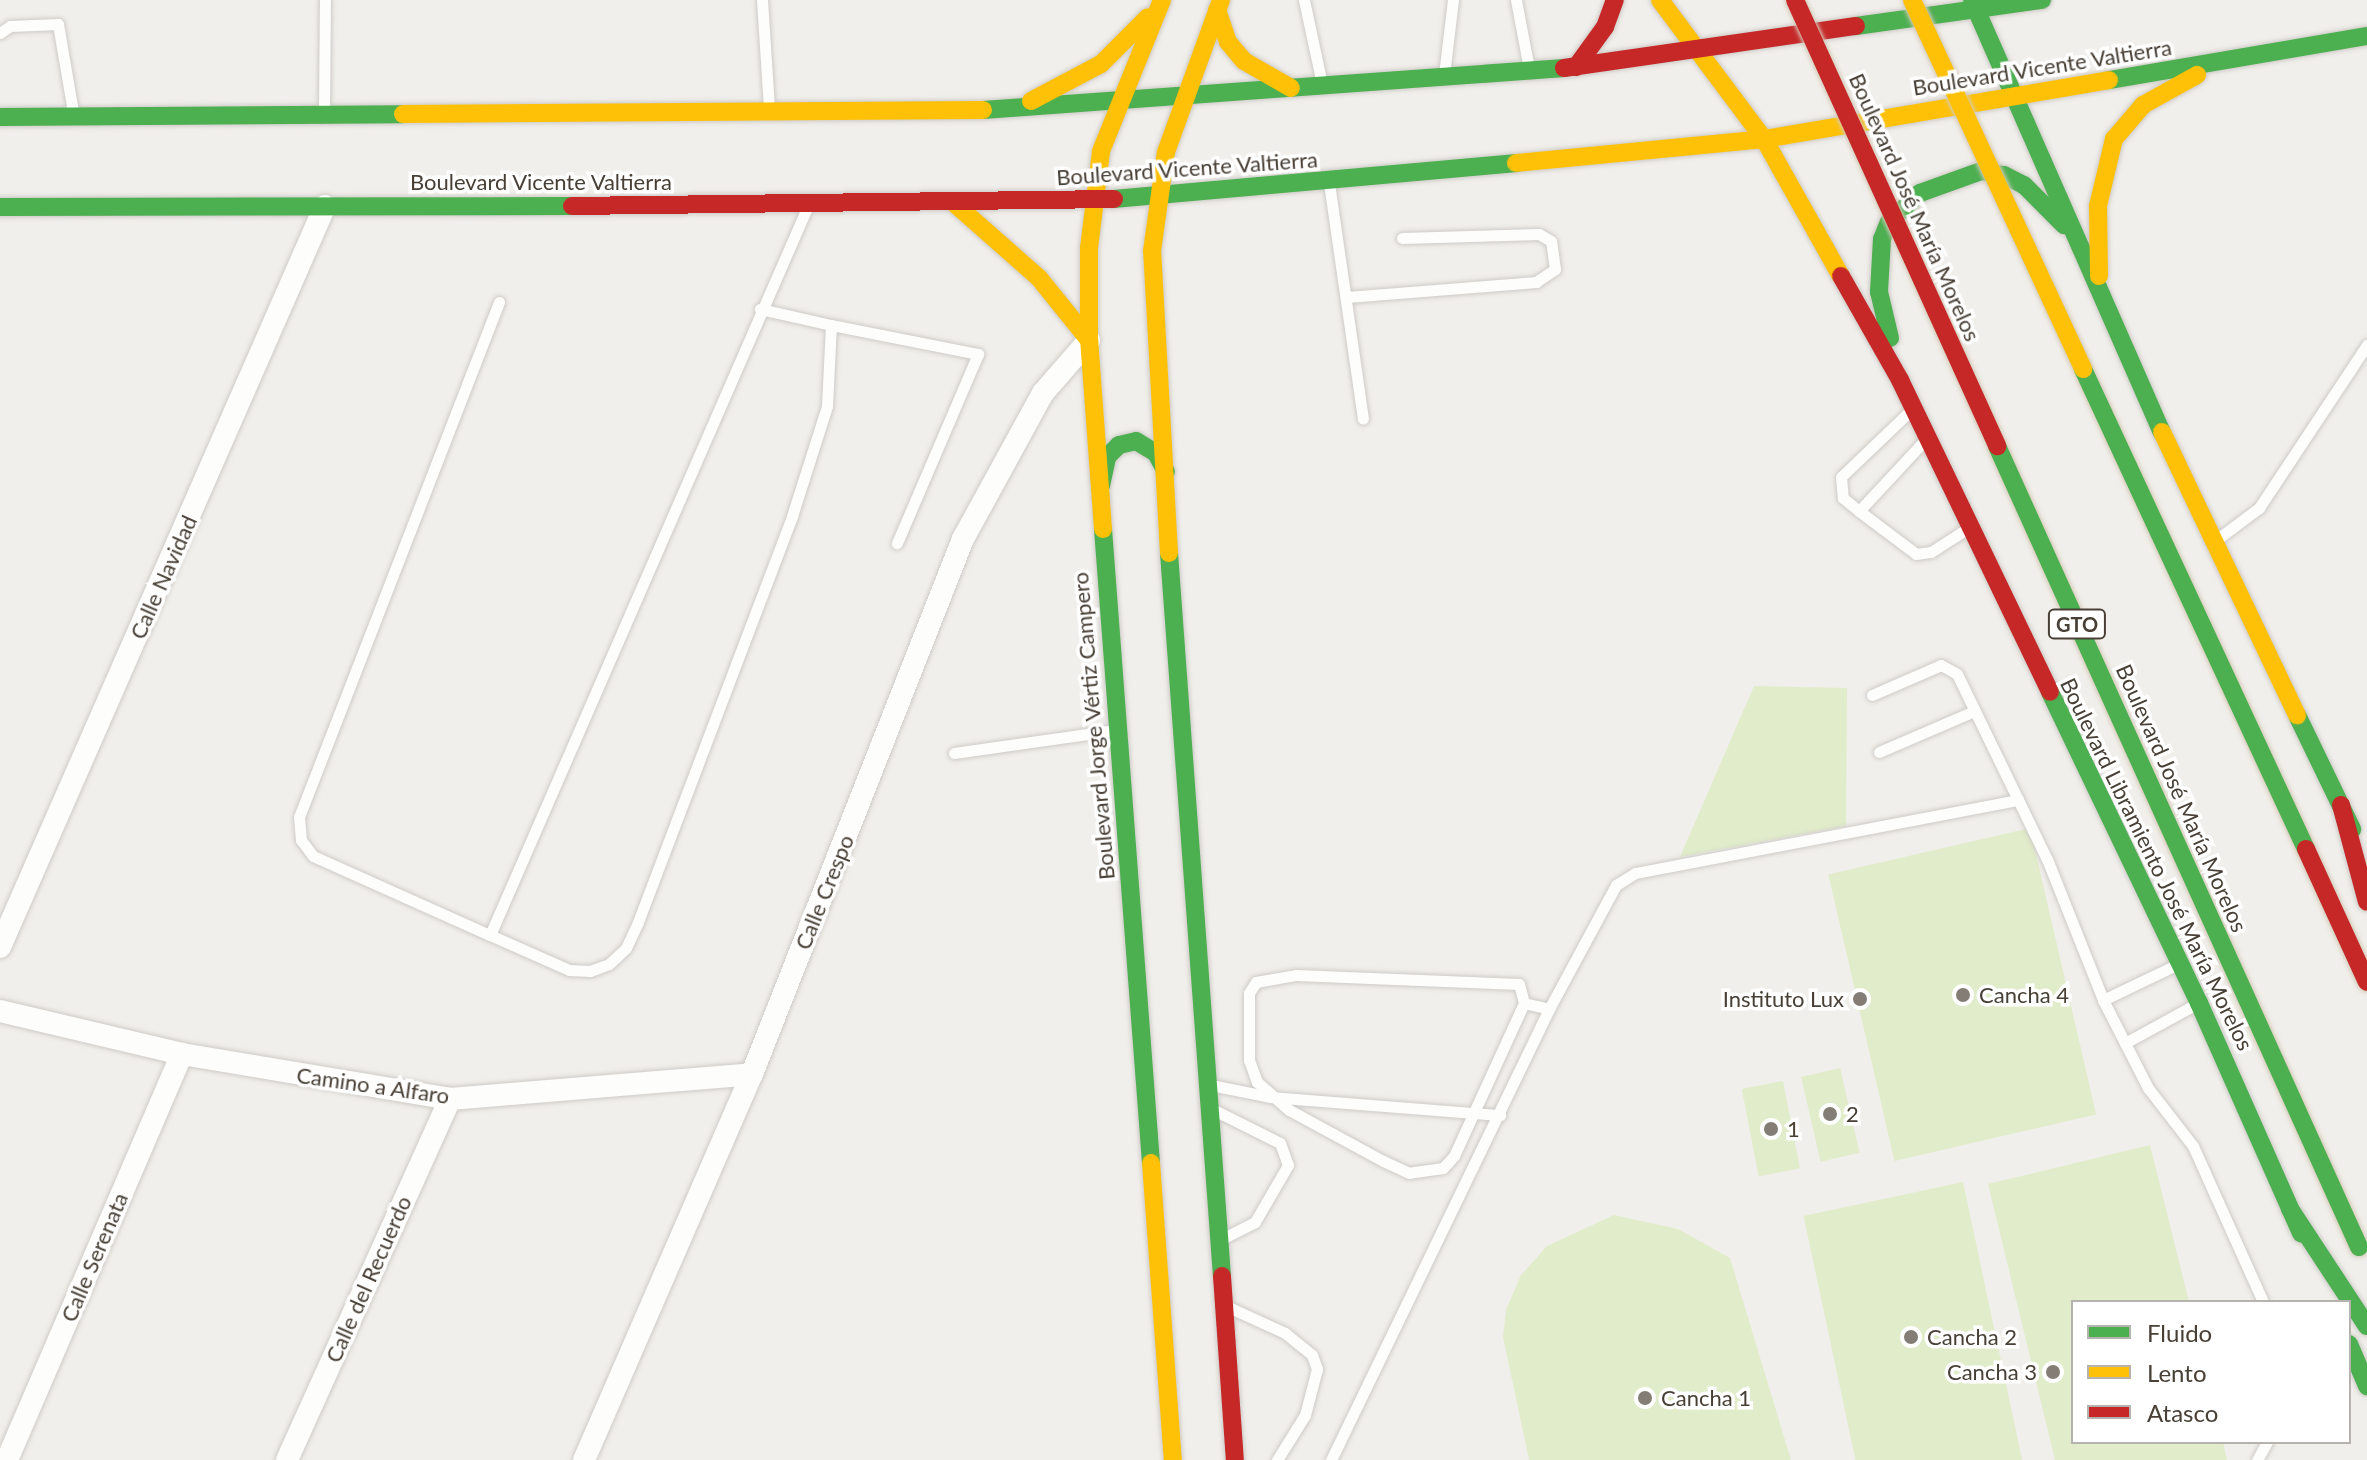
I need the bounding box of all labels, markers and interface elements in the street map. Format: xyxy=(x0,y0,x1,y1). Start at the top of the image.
street label: Boulevard Vicente Valtierra xyxy=(1910,33,2174,101)
street label: Boulevard José María Morelos xyxy=(1844,69,1986,345)
street label: Boulevard Vicente Valtierra xyxy=(1055,146,1319,190)
street label: Boulevard Vicente Valtierra xyxy=(409,169,673,195)
street label: Calle Navidad xyxy=(124,511,202,643)
street label: Boulevard Jorge Vértiz Campero xyxy=(1066,570,1120,882)
road number: GTO xyxy=(2047,608,2107,640)
street label: Boulevard José María Morelos xyxy=(2111,660,2253,936)
street label: Boulevard Libramiento José María Morelos xyxy=(2055,673,2259,1055)
street label: Calle Crespo xyxy=(789,831,859,953)
place label: Cancha 4 xyxy=(1979,982,2069,1008)
place label: Instituto Lux xyxy=(1723,986,1844,1012)
marker: Cancha 4 xyxy=(1954,986,1972,1004)
marker: Instituto Lux xyxy=(1851,990,1869,1008)
street label: Camino a Alfaro xyxy=(295,1061,451,1109)
place label: 2 xyxy=(1846,1101,1859,1127)
marker: 2 xyxy=(1821,1105,1839,1123)
place label: 1 xyxy=(1787,1116,1800,1142)
marker: 1 xyxy=(1762,1120,1780,1138)
street label: Calle Serenata xyxy=(55,1188,133,1326)
street label: Calle del Recuerdo xyxy=(319,1192,417,1366)
legend xyxy=(2071,1300,2351,1444)
text: Fluido xyxy=(2147,1318,2212,1347)
place label: Cancha 2 xyxy=(1927,1324,2017,1350)
marker: Cancha 2 xyxy=(1902,1328,1920,1346)
text: Lento xyxy=(2147,1358,2207,1387)
place label: Cancha 3 xyxy=(1947,1359,2037,1385)
marker: Cancha 3 xyxy=(2044,1363,2062,1381)
place label: Cancha 1 xyxy=(1661,1385,1751,1411)
marker: Cancha 1 xyxy=(1636,1389,1654,1407)
text: Atasco xyxy=(2147,1398,2218,1427)

